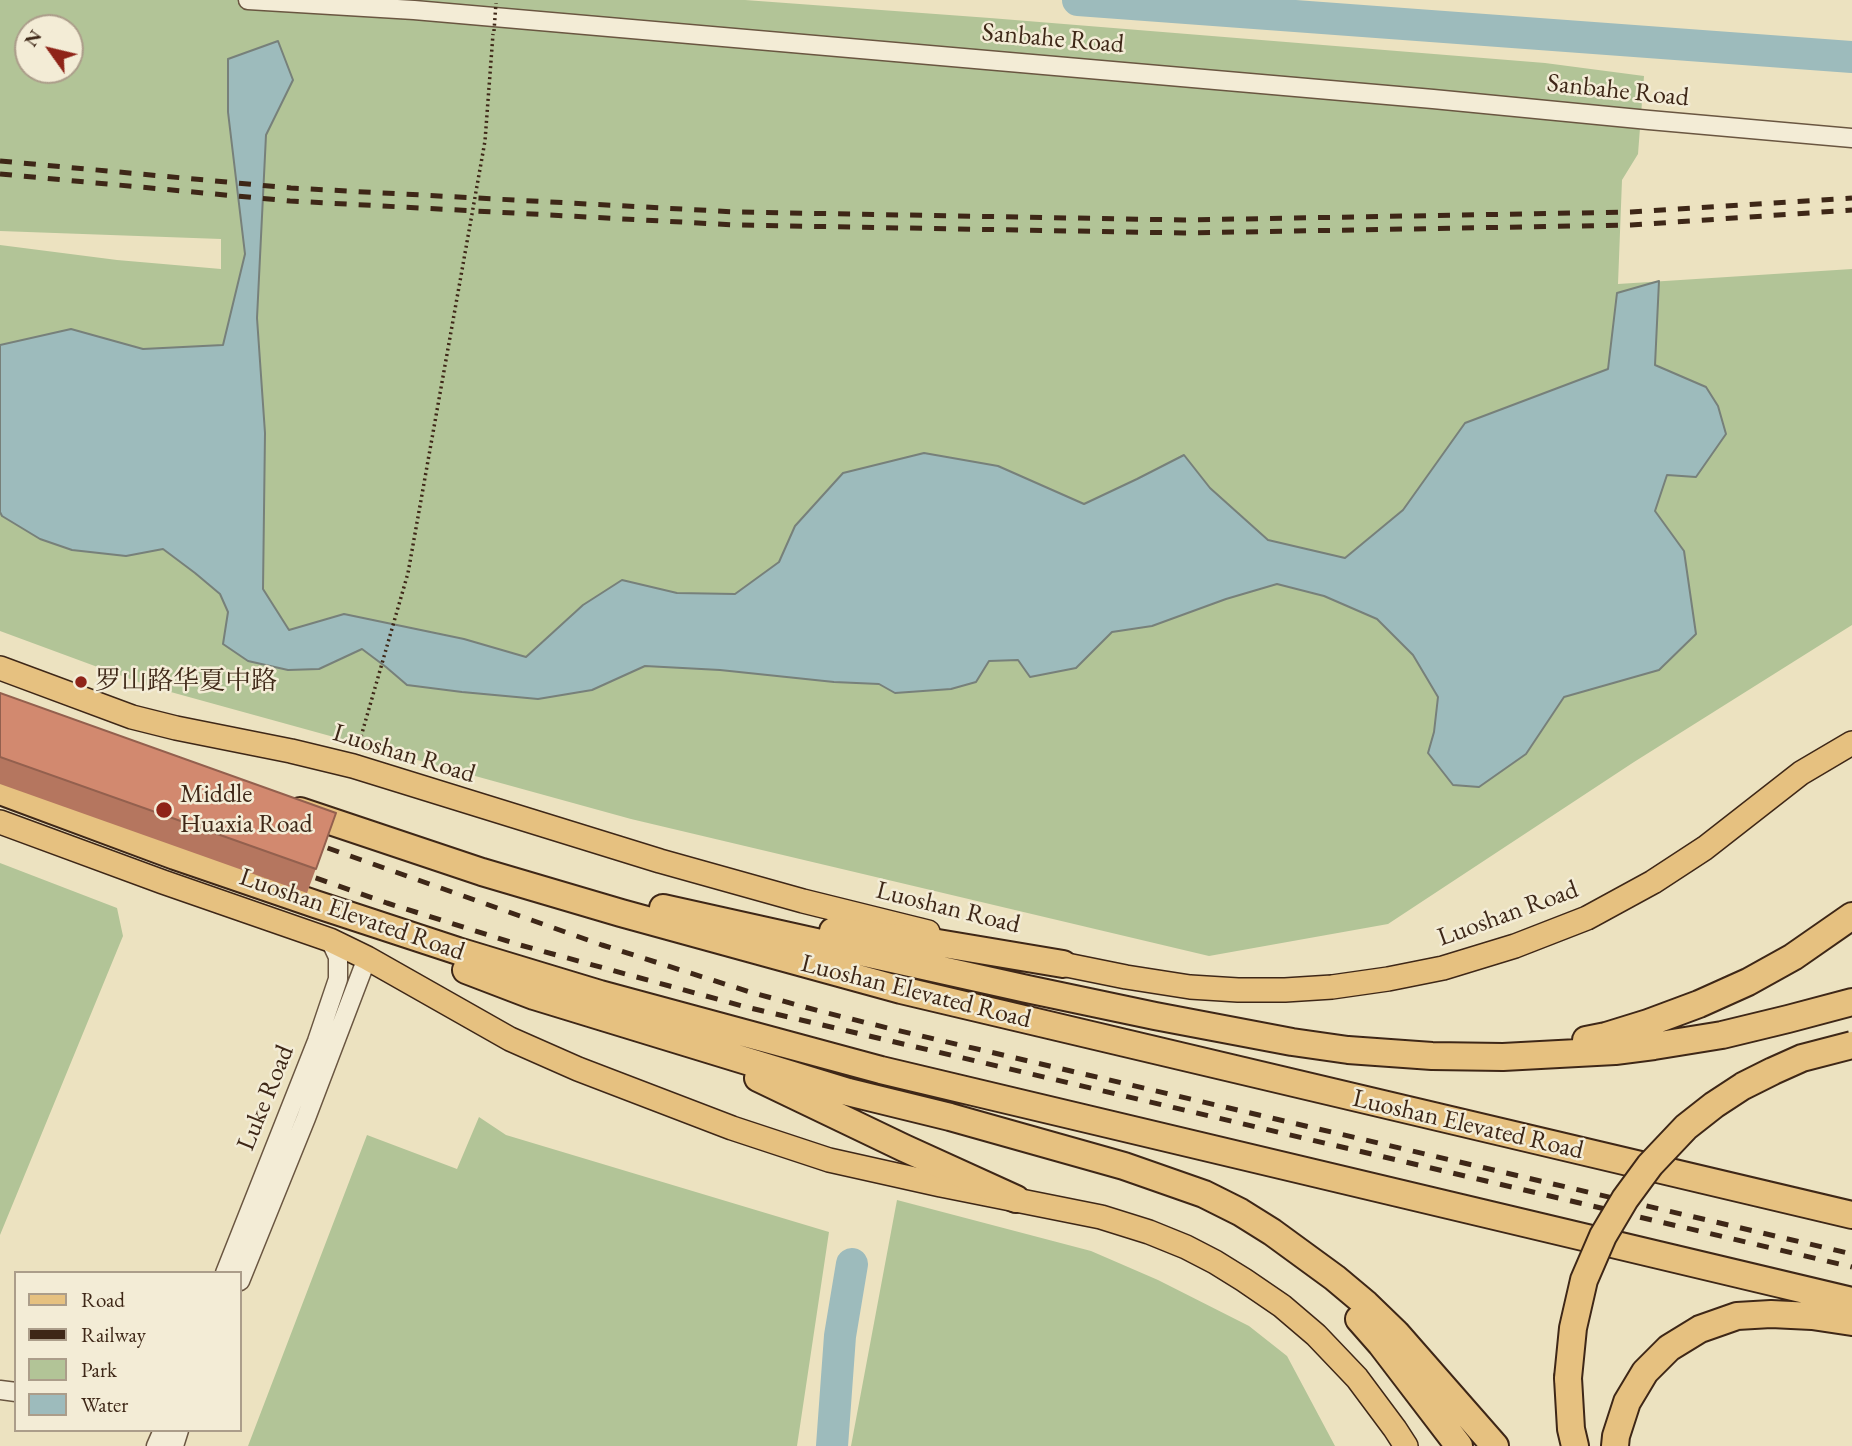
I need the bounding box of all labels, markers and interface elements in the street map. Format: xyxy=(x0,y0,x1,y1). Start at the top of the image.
north arrow xyxy=(14,14,84,84)
street label: Sanbahe Road xyxy=(981,17,1125,61)
text: N xyxy=(18,25,47,51)
street label: Sanbahe Road xyxy=(1545,68,1691,114)
place label: 罗山路华夏中路 xyxy=(95,666,277,698)
marker: 罗山路华夏中路 xyxy=(73,674,89,690)
street label: Luoshan Road xyxy=(329,718,479,790)
place label: Middle Huaxia Road xyxy=(180,779,313,840)
marker: Middle Huaxia Road xyxy=(154,800,174,820)
street label: Luoshan Elevated Road xyxy=(235,862,469,968)
street label: Luoshan Road xyxy=(1433,874,1583,954)
street label: Luoshan Road xyxy=(873,875,1023,941)
street label: Luoshan Elevated Road xyxy=(798,948,1034,1036)
street label: Luke Road xyxy=(231,1041,301,1155)
street label: Luoshan Elevated Road xyxy=(1349,1083,1587,1167)
legend xyxy=(14,1271,242,1432)
text: Road xyxy=(81,1286,125,1313)
text: Railway xyxy=(81,1321,146,1348)
text: Park xyxy=(81,1356,117,1383)
text: Water xyxy=(81,1391,128,1418)

